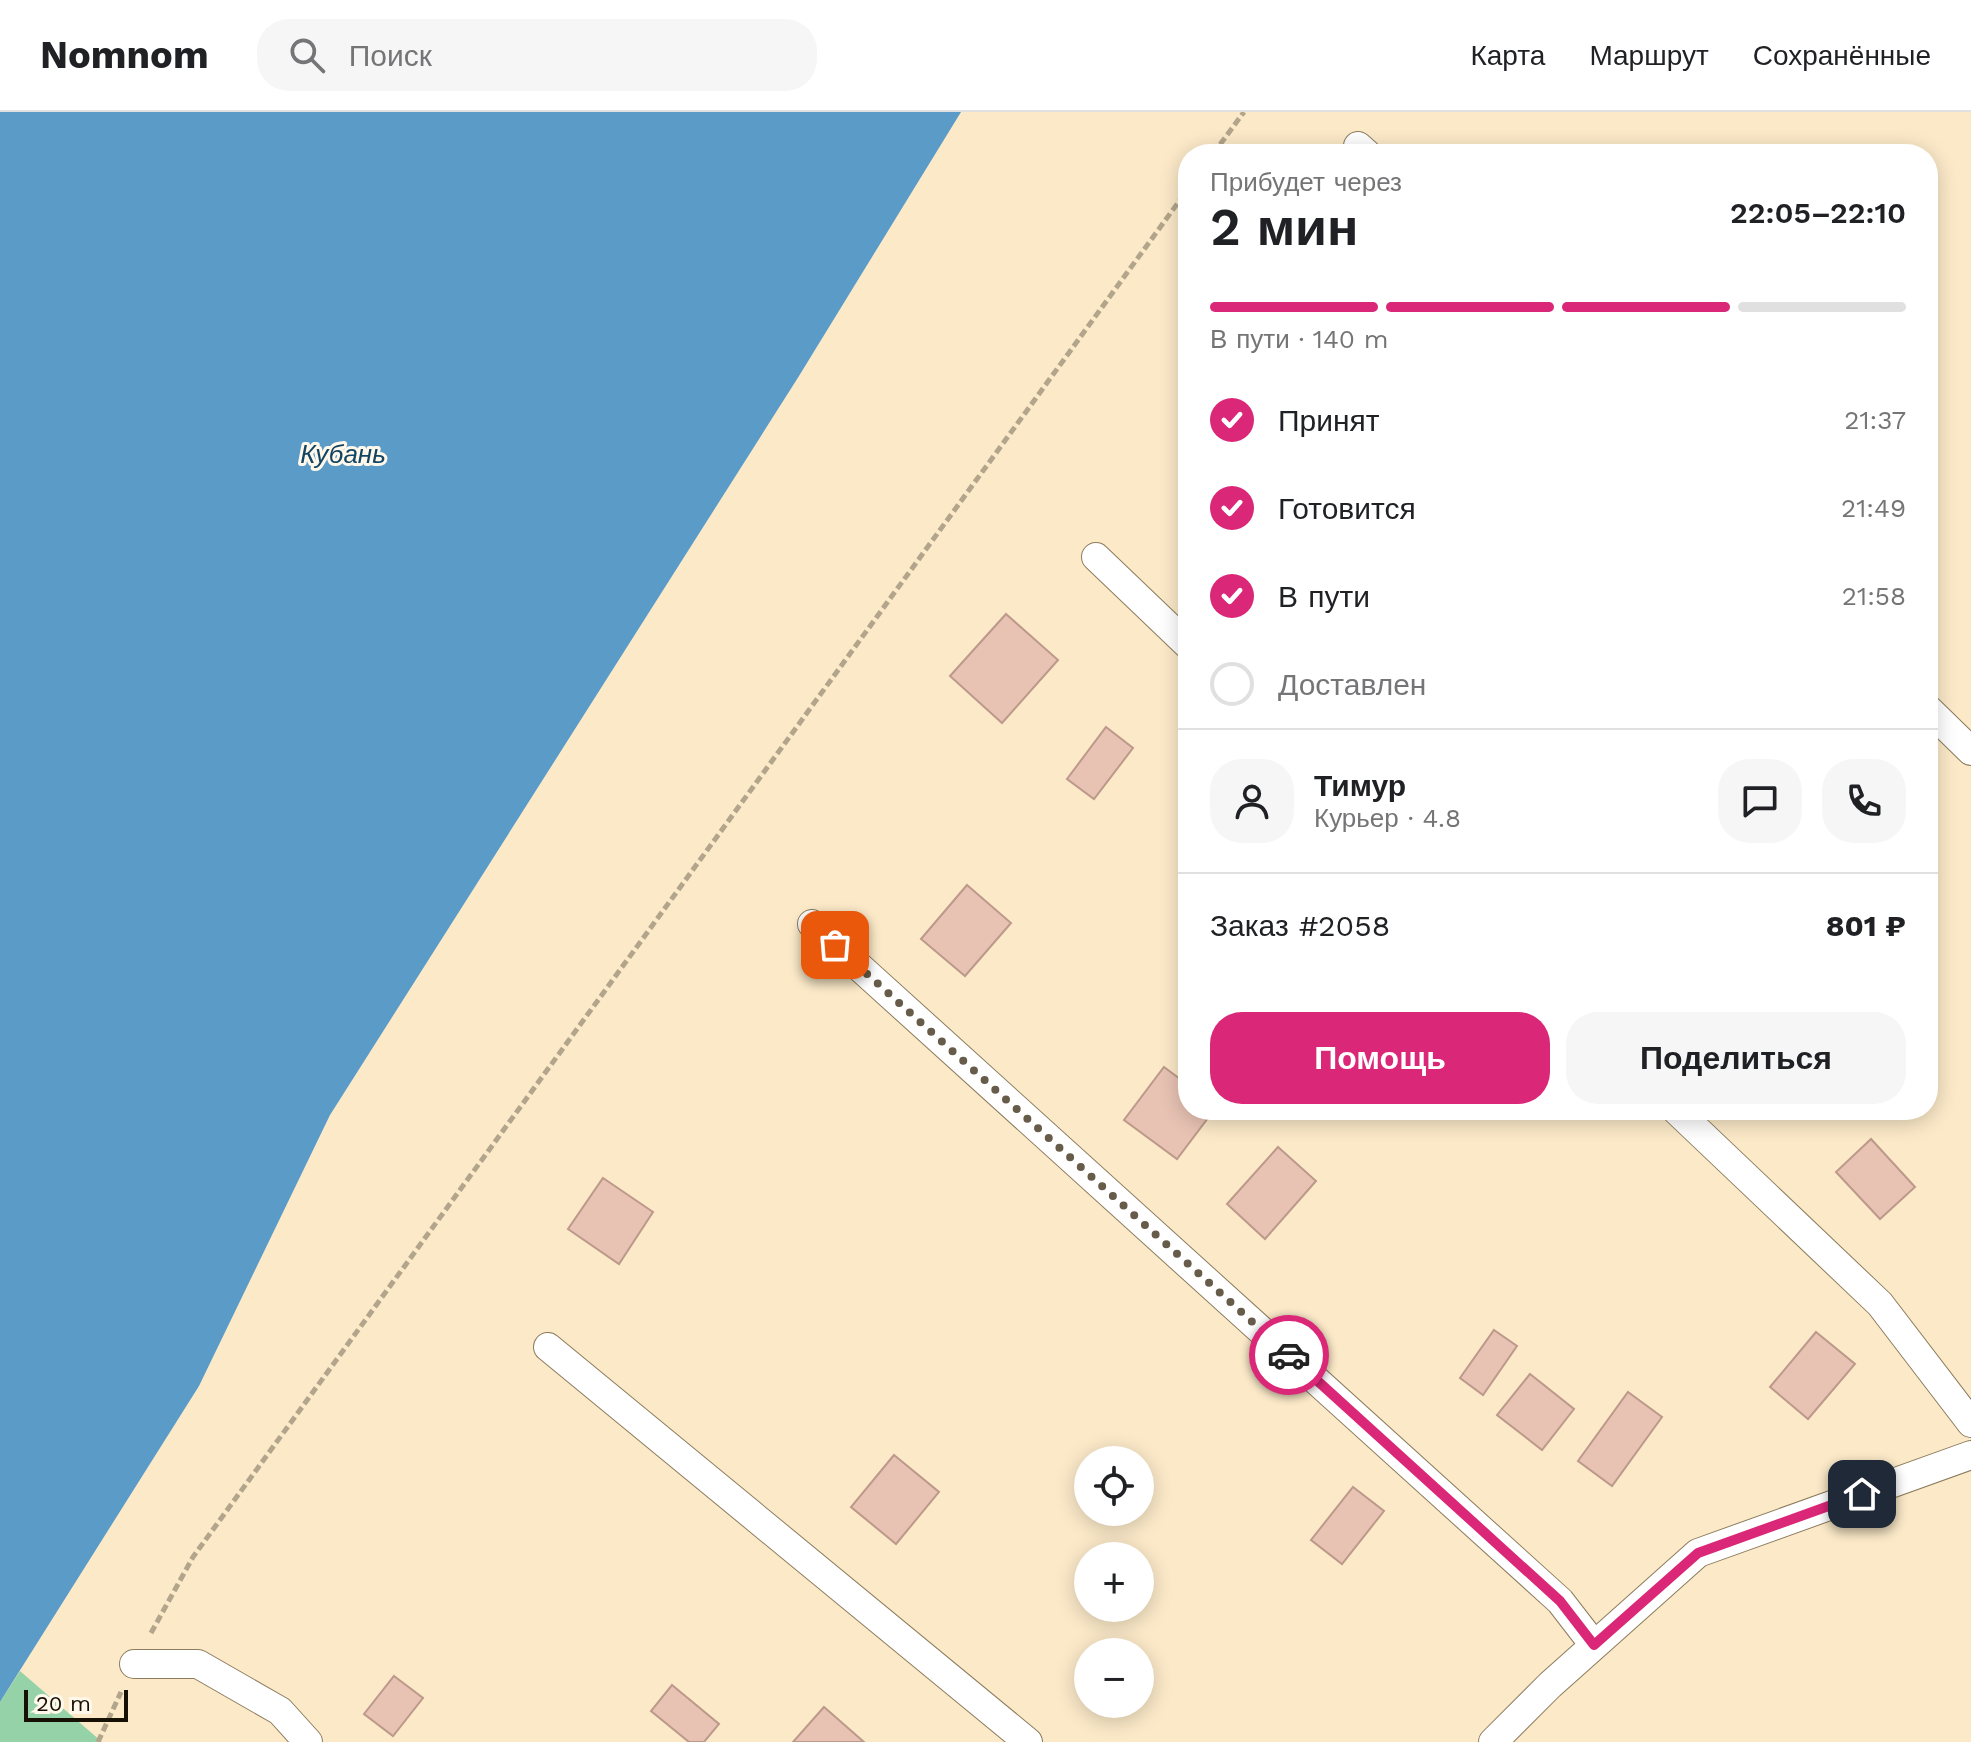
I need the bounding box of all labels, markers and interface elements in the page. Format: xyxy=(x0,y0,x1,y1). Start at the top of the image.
search box xyxy=(257,19,817,91)
text: Nomnom xyxy=(40,33,209,77)
icon: search xyxy=(285,33,329,77)
text: Поиск xyxy=(349,38,432,73)
text: Карта xyxy=(1470,39,1545,72)
text: Маршрут xyxy=(1589,39,1709,72)
text: Сохранённые xyxy=(1753,39,1931,72)
text: Прибудет через xyxy=(1210,167,1402,197)
text: 22:05–22:10 xyxy=(1730,195,1906,230)
text: 2 мин xyxy=(1210,197,1359,258)
text: В пути · 140 m xyxy=(1210,324,1389,354)
icon: check xyxy=(1210,398,1254,442)
text: Принят xyxy=(1278,403,1380,438)
text: 21:37 xyxy=(1844,405,1906,435)
water label: Кубань xyxy=(300,439,386,469)
icon: check xyxy=(1210,486,1254,530)
text: Готовится xyxy=(1278,491,1416,526)
text: 21:49 xyxy=(1841,493,1906,523)
icon: check xyxy=(1210,574,1254,618)
text: В пути xyxy=(1278,579,1370,614)
text: 21:58 xyxy=(1842,581,1906,611)
text: Доставлен xyxy=(1278,667,1426,702)
button: person xyxy=(1210,759,1294,843)
button: chat xyxy=(1718,759,1802,843)
button: phone xyxy=(1822,759,1906,843)
text: Тимур xyxy=(1314,768,1406,803)
text: Курьер · 4.8 xyxy=(1314,803,1461,833)
text: Заказ #2058 xyxy=(1210,908,1390,943)
text: 801 ₽ xyxy=(1826,908,1906,943)
pin xyxy=(801,911,869,979)
icon: bag xyxy=(813,923,857,967)
button: Помощь xyxy=(1210,1012,1550,1104)
button: Поделиться xyxy=(1566,1012,1906,1104)
courier xyxy=(1249,1315,1329,1395)
icon: car xyxy=(1267,1333,1311,1377)
map controls xyxy=(1074,1446,1154,1718)
button: locate xyxy=(1074,1446,1154,1526)
pin xyxy=(1828,1460,1896,1528)
icon: home xyxy=(1840,1472,1884,1516)
button: + xyxy=(1074,1542,1154,1622)
button: − xyxy=(1074,1638,1154,1718)
scale bar xyxy=(24,1686,128,1722)
text: 20 m xyxy=(36,1691,91,1716)

